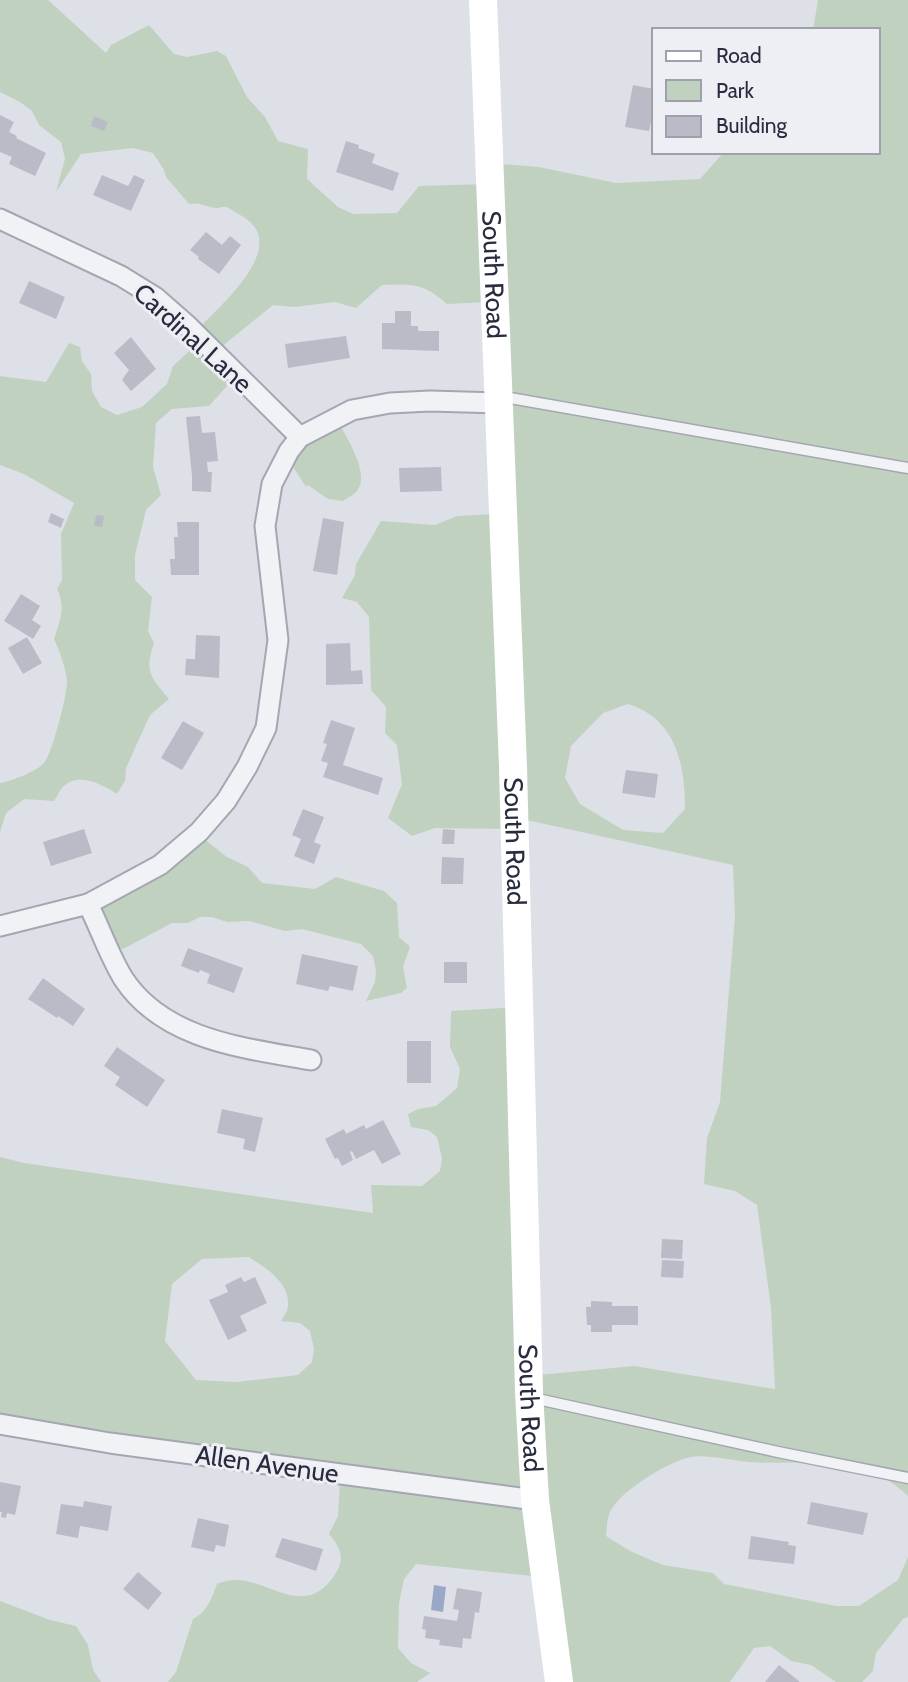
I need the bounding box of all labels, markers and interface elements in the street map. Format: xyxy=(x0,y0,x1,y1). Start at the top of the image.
legend xyxy=(652,28,880,154)
text: Road xyxy=(716,43,762,68)
text: Park xyxy=(716,78,754,103)
text: Building xyxy=(716,113,788,138)
street label: South Road xyxy=(475,210,512,339)
street label: Cardinal Lane xyxy=(127,276,259,400)
street label: South Road xyxy=(497,777,533,906)
street label: South Road xyxy=(512,1344,549,1473)
street label: Allen Avenue xyxy=(193,1438,341,1490)

